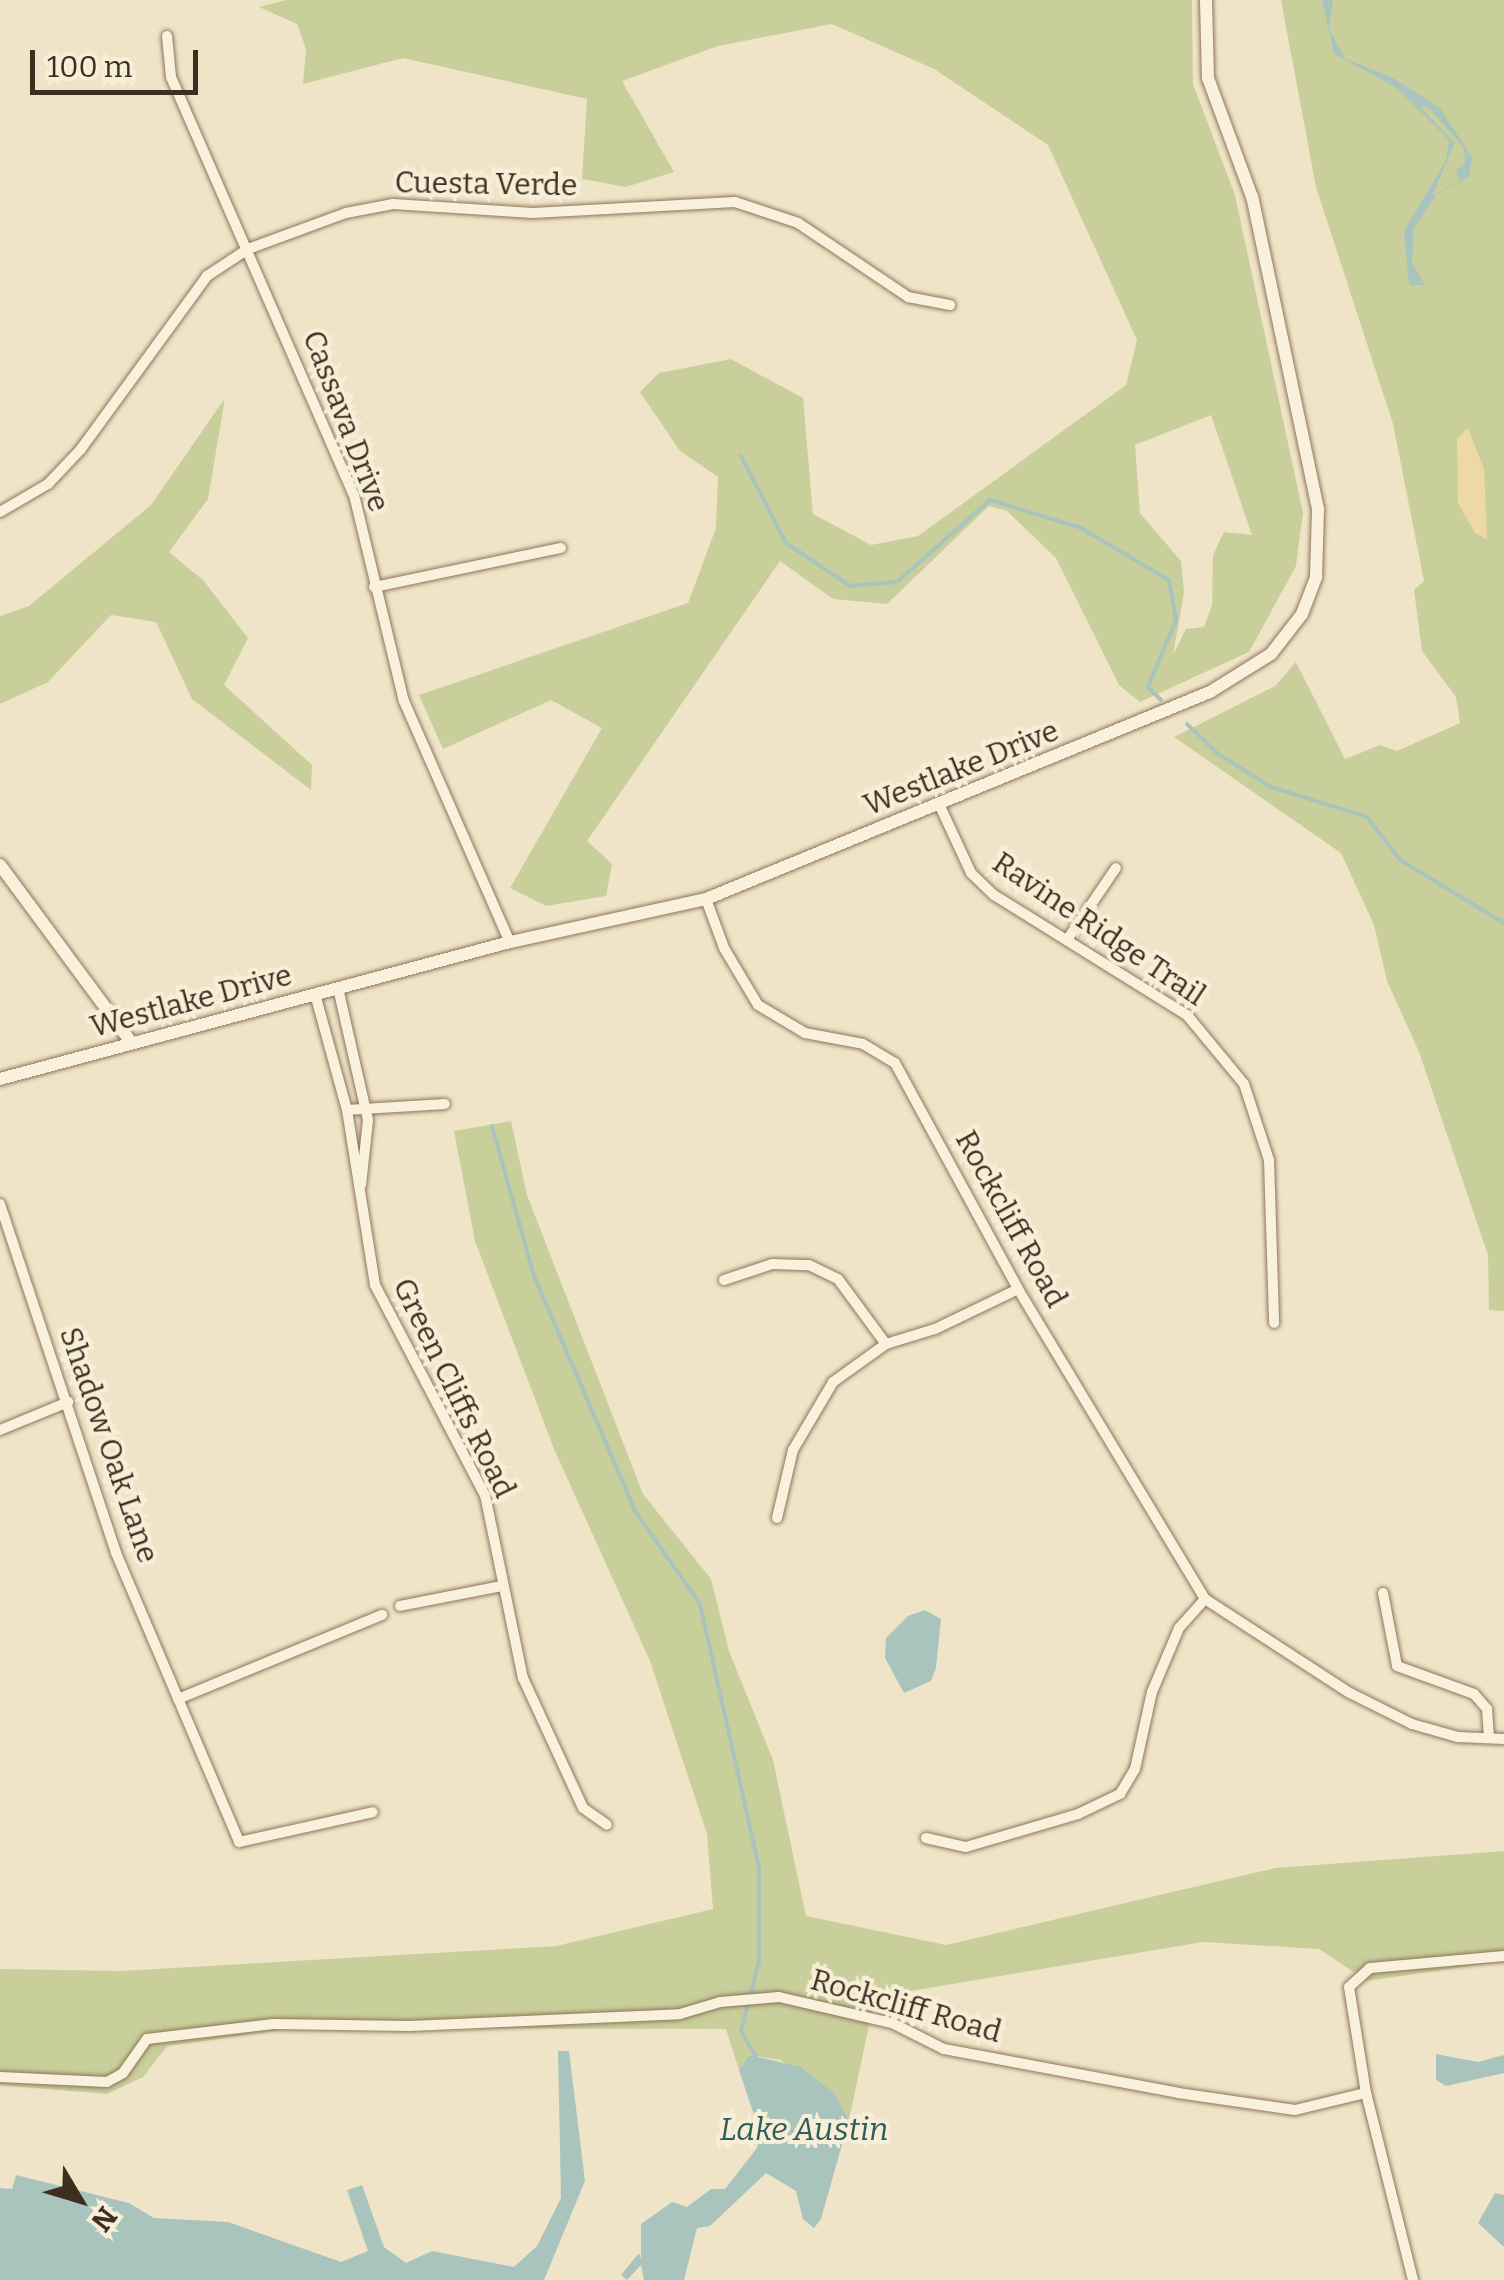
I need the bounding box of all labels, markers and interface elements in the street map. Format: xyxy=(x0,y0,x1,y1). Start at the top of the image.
scale bar xyxy=(35,30,202,92)
text: 100 m xyxy=(47,49,132,85)
street label: Cuesta Verde xyxy=(394,164,578,204)
street label: Cassava Drive xyxy=(295,325,397,517)
street label: Westlake Drive xyxy=(858,713,1064,823)
street label: Ravine Ridge Trail xyxy=(986,844,1212,1014)
street label: Westlake Drive xyxy=(86,957,296,1045)
street label: Rockcliff Road xyxy=(948,1124,1074,1314)
street label: Green Cliffs Road xyxy=(385,1272,523,1504)
street label: Shadow Oak Lane xyxy=(52,1323,166,1567)
street label: Rockcliff Road xyxy=(807,1962,1005,2050)
water label: Lake Austin xyxy=(720,2110,888,2148)
north arrow xyxy=(30,2150,130,2250)
text: N xyxy=(84,2200,124,2237)

